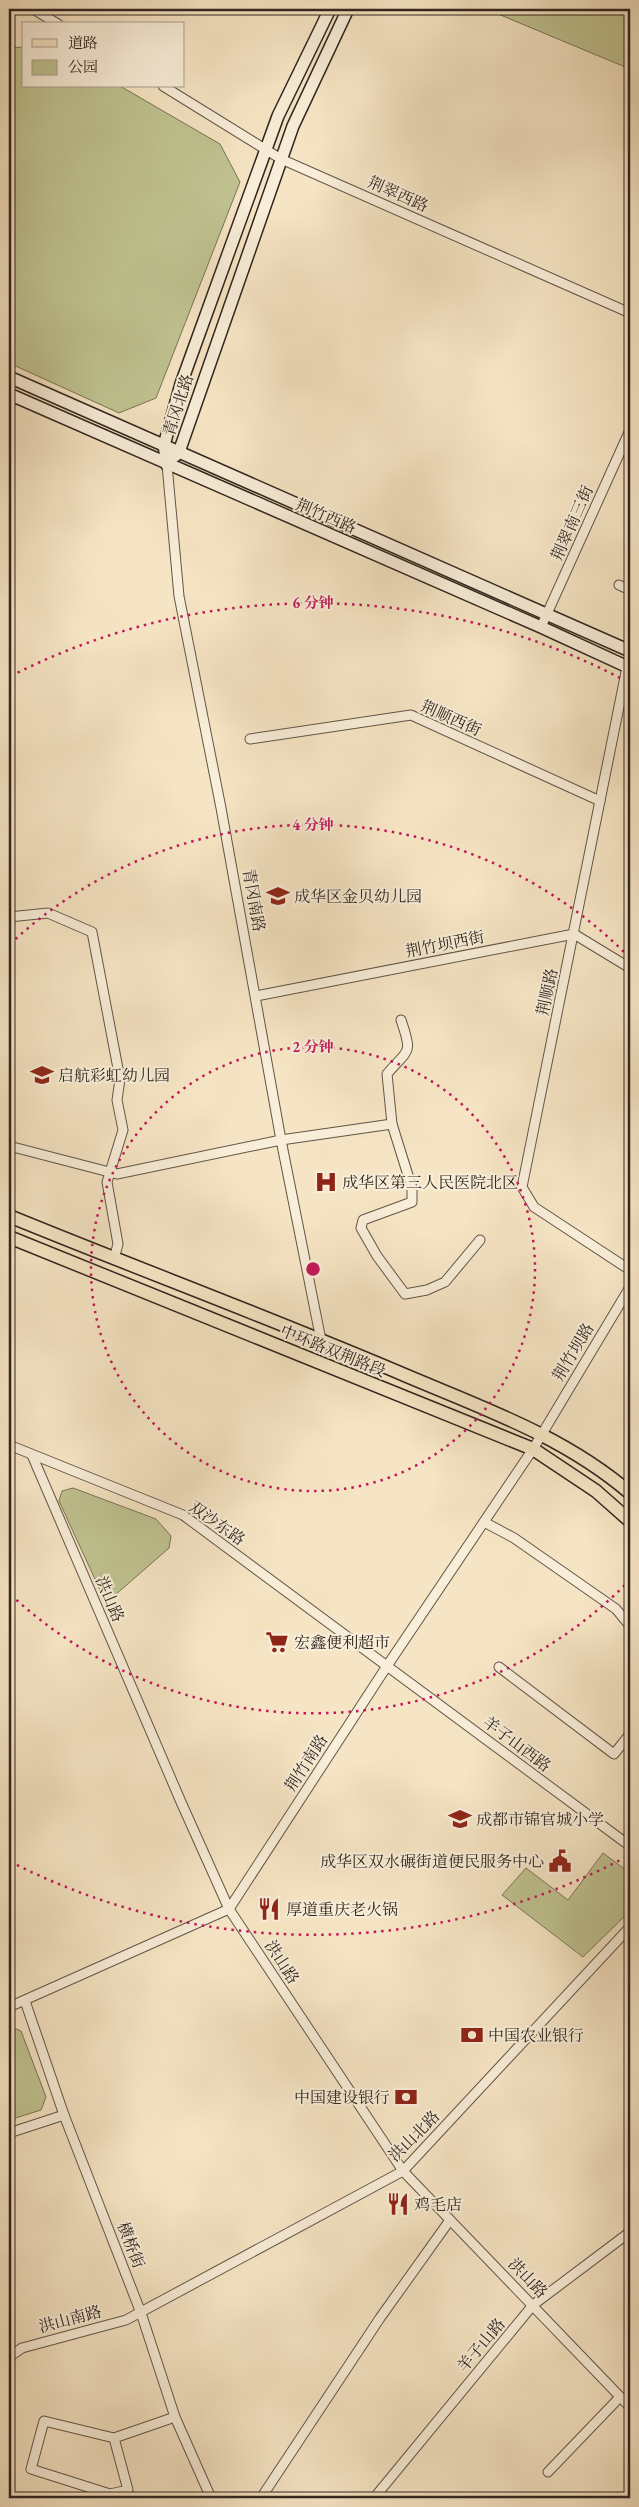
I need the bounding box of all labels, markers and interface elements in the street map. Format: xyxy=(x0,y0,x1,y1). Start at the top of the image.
legend xyxy=(22,22,185,88)
text: 道路 xyxy=(68,33,98,52)
text: 公园 xyxy=(68,57,98,76)
street label: 荆翠西路 xyxy=(364,171,432,217)
street label: 青冈北路 xyxy=(158,371,198,439)
street label: 荆翠南三街 xyxy=(546,482,598,564)
street label: 荆竹西路 xyxy=(292,494,360,538)
text: 6 分钟 xyxy=(292,593,334,612)
street label: 荆顺西街 xyxy=(417,695,485,741)
text: 4 分钟 xyxy=(292,815,334,834)
street label: 青冈南路 xyxy=(238,867,270,933)
school or university icon: 成华区金贝幼儿园 xyxy=(265,883,291,909)
place label: 成华区金贝幼儿园 xyxy=(294,886,422,907)
street label: 荆竹坝西街 xyxy=(404,926,486,962)
street label: 荆顺路 xyxy=(532,966,562,1018)
text: 2 分钟 xyxy=(292,1037,334,1056)
school or university icon: 启航彩虹幼儿园 xyxy=(29,1062,55,1088)
place label: 启航彩虹幼儿园 xyxy=(58,1065,170,1086)
hospital icon: 成华区第三人民医院北区 xyxy=(313,1169,339,1195)
place label: 成华区第三人民医院北区 xyxy=(342,1172,518,1193)
centre of rings xyxy=(304,1260,322,1278)
street label: 荆竹坝路 xyxy=(548,1319,598,1385)
street label: 中环路双荆路段 xyxy=(277,1320,389,1382)
street label: 双沙东路 xyxy=(185,1496,249,1550)
street label: 洪山路 xyxy=(91,1573,129,1625)
supermarket icon: 宏鑫便利超市 xyxy=(264,1629,290,1655)
place label: 宏鑫便利超市 xyxy=(294,1632,390,1653)
street label: 羊子山西路 xyxy=(479,1712,555,1776)
street label: 荆竹南路 xyxy=(280,1730,332,1796)
school or university icon: 成都市锦官城小学 xyxy=(447,1806,473,1832)
place label: 成都市锦官城小学 xyxy=(476,1809,604,1830)
public building icon: 成华区双水碾街道便民服务中心 xyxy=(547,1848,573,1874)
place label: 成华区双水碾街道便民服务中心 xyxy=(320,1851,544,1872)
restaurant icon: 厚道重庆老火锅 xyxy=(256,1896,282,1922)
place label: 厚道重庆老火锅 xyxy=(286,1899,398,1920)
street label: 洪山路 xyxy=(260,1936,304,1988)
bank icon: 中国农业银行 xyxy=(459,2022,485,2048)
place label: 中国农业银行 xyxy=(488,2025,584,2046)
bank icon: 中国建设银行 xyxy=(393,2084,419,2110)
place label: 中国建设银行 xyxy=(294,2087,390,2108)
street label: 洪山北路 xyxy=(384,2106,444,2166)
restaurant icon: 鸡毛店 xyxy=(385,2191,411,2217)
place label: 鸡毛店 xyxy=(414,2194,462,2215)
street label: 横桥街 xyxy=(113,2219,149,2271)
street label: 洪山路 xyxy=(504,2253,552,2303)
street label: 洪山南路 xyxy=(36,2301,104,2337)
street label: 羊子山路 xyxy=(452,2314,510,2376)

